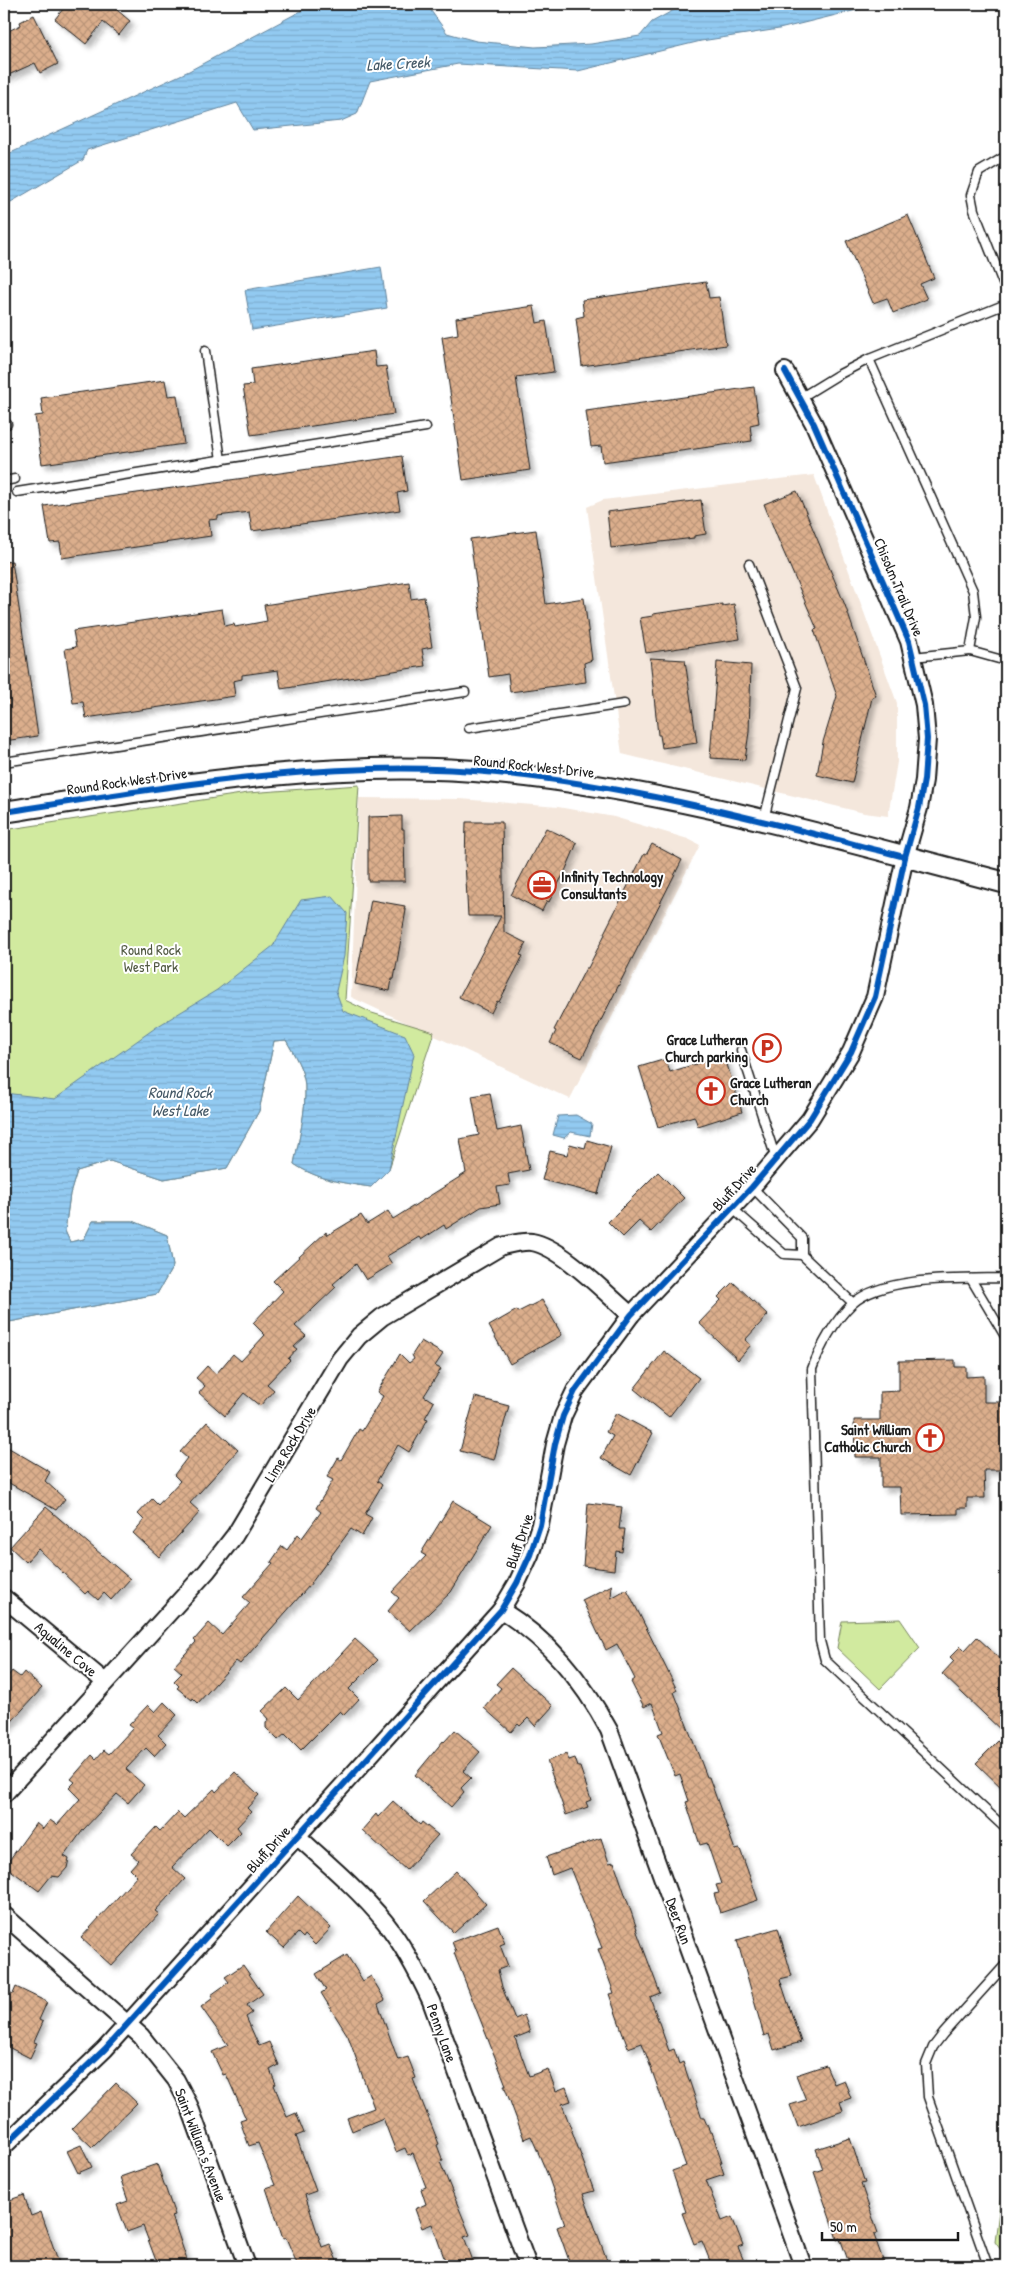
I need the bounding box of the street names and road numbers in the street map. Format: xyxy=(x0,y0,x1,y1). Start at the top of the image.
street label: Chisolm Trail Drive xyxy=(869,535,929,639)
street label: Round Rock West Drive xyxy=(473,749,595,783)
street label: Round Rock West Drive xyxy=(66,762,188,800)
street label: Bluff Drive xyxy=(707,1159,761,1215)
street label: Lime Rock Drive xyxy=(259,1402,321,1486)
street label: Bluff Drive xyxy=(500,1511,538,1571)
street label: Aqualine Cove xyxy=(30,1617,102,1681)
street label: Bluff Drive xyxy=(241,1821,295,1877)
street label: Deer Run xyxy=(661,1895,697,1947)
street label: Penny Lane xyxy=(422,2001,462,2065)
street label: Saint William's Avenue xyxy=(170,2085,232,2205)

